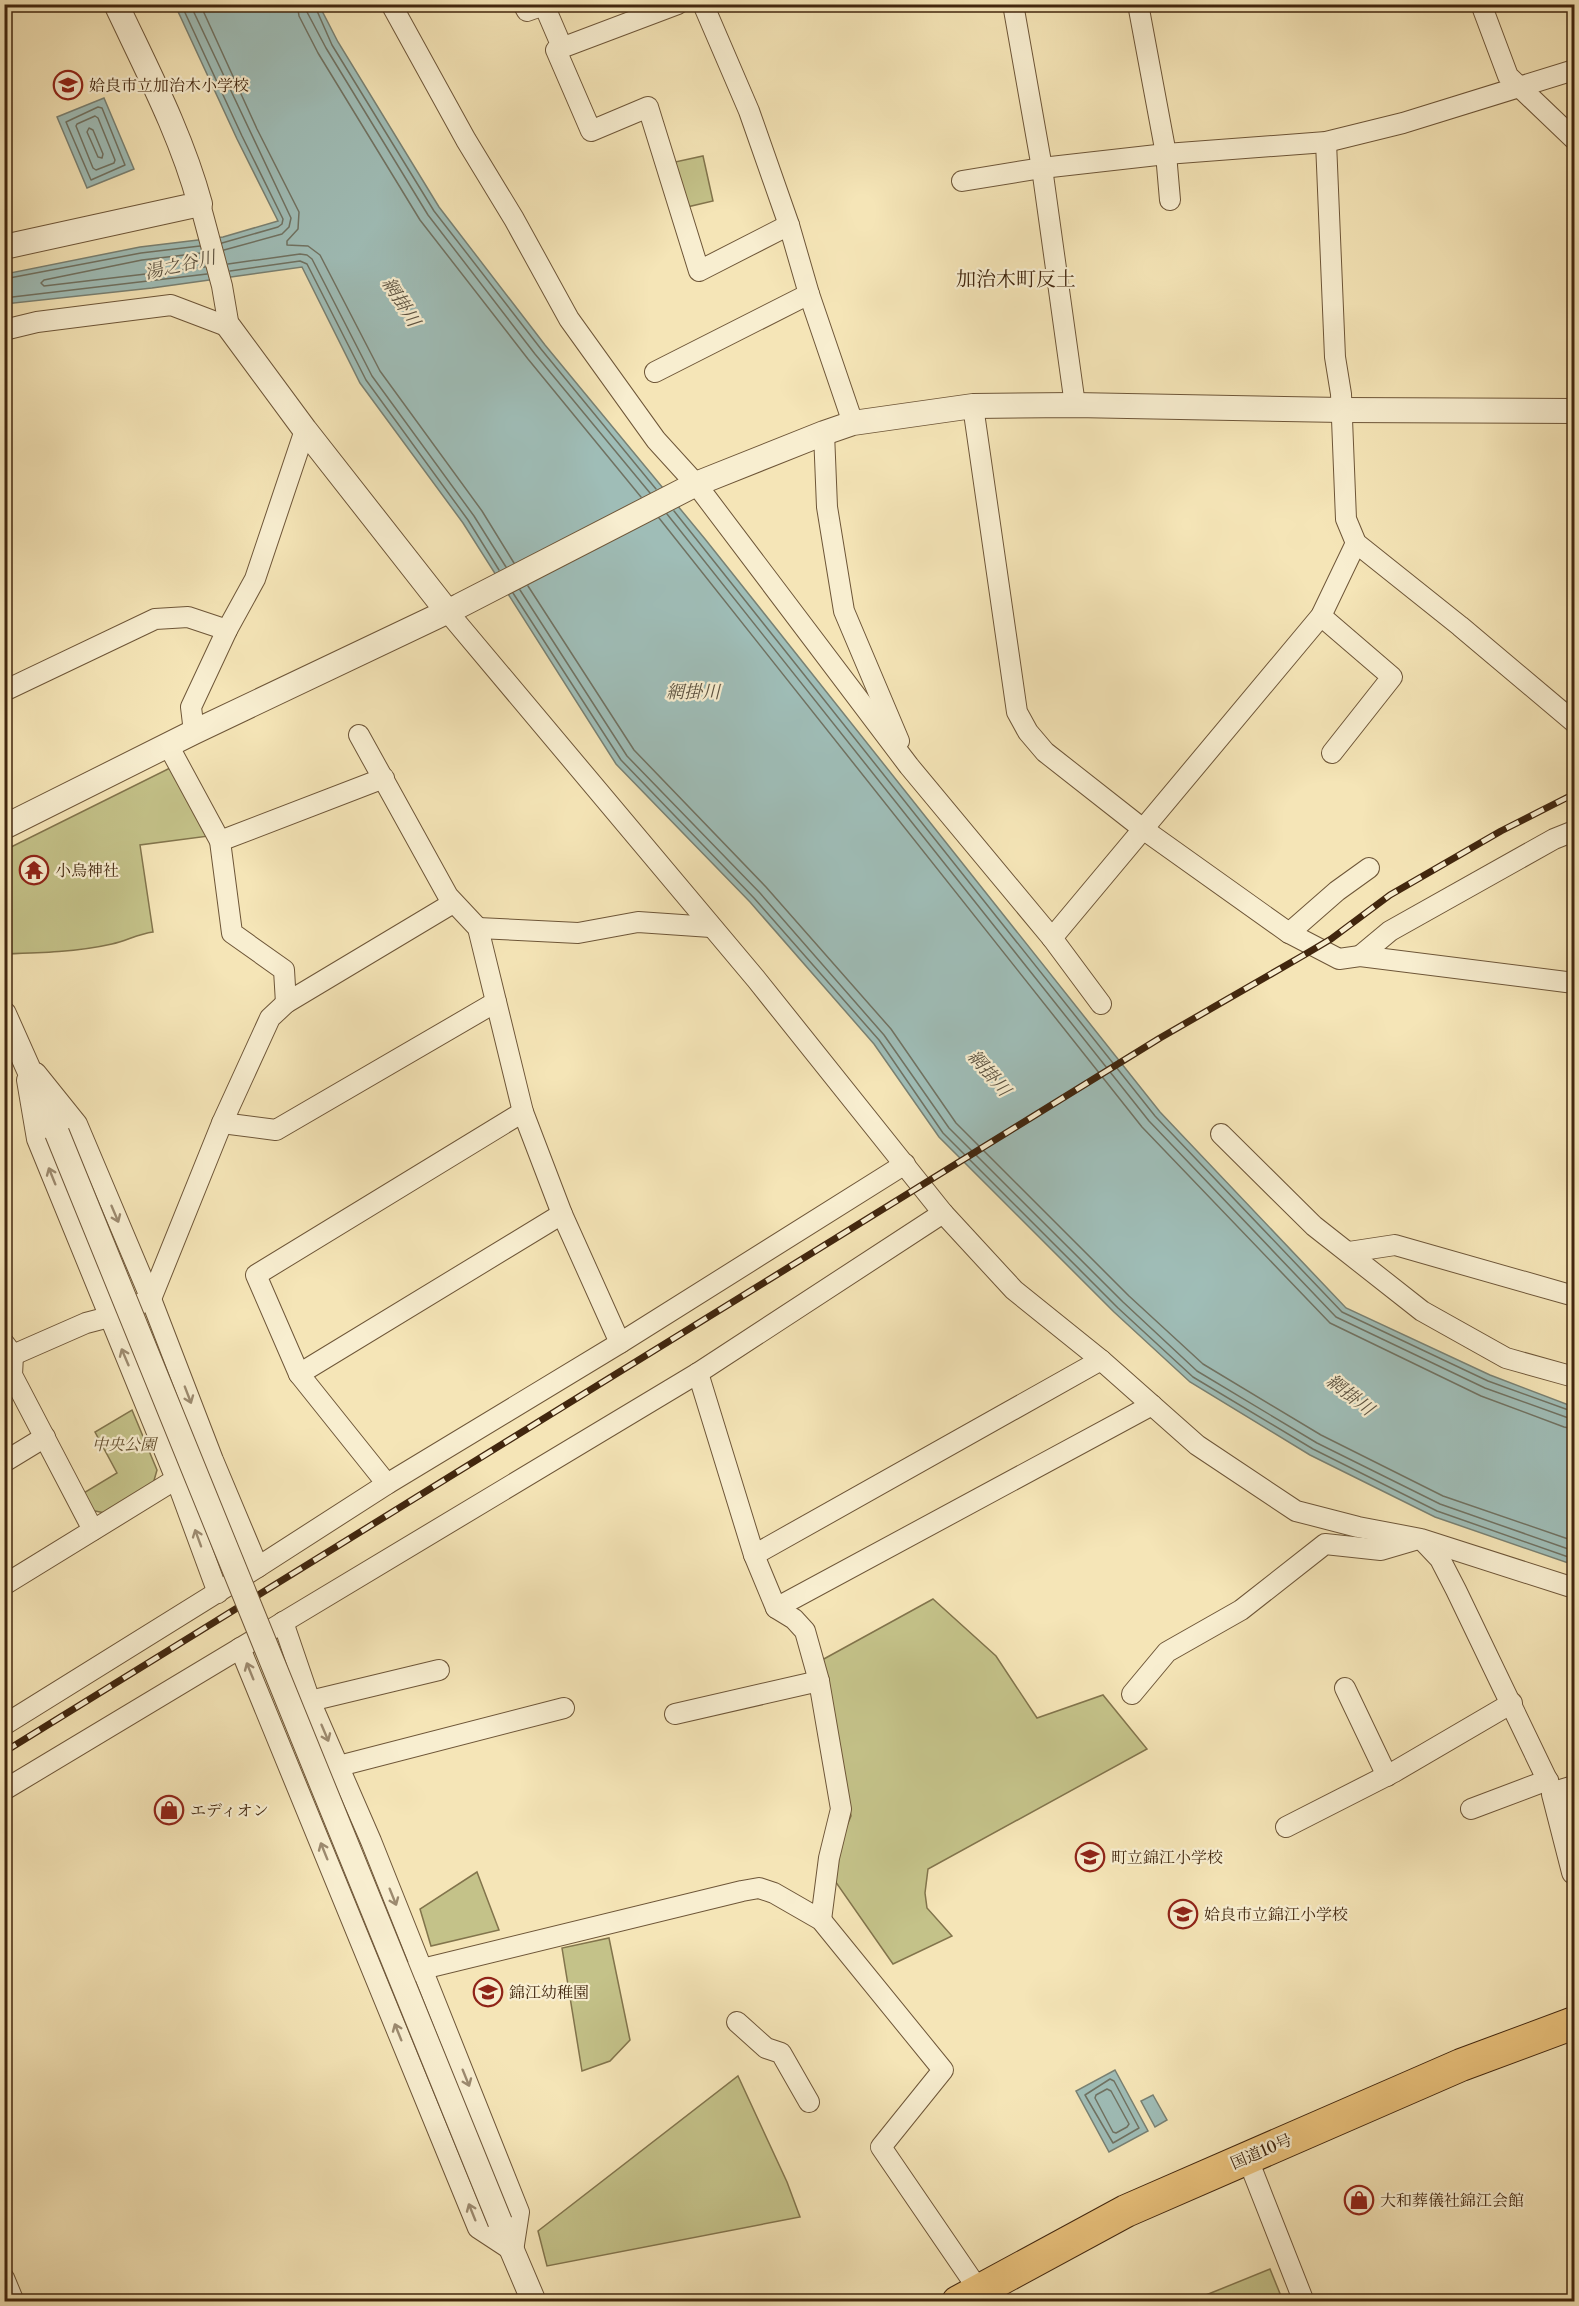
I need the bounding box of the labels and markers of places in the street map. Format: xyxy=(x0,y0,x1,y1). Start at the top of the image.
school or university icon: 姶良市立加治木小学校 xyxy=(52,69,84,101)
place label: 姶良市立加治木小学校 xyxy=(89,75,249,95)
temple icon: 小烏神社 xyxy=(18,854,50,886)
place label: 小烏神社 xyxy=(55,860,119,880)
shop icon: エディオン xyxy=(153,1794,185,1826)
place label: エディオン xyxy=(190,1800,269,1820)
school or university icon: 町立錦江小学校 xyxy=(1074,1841,1106,1873)
place label: 町立錦江小学校 xyxy=(1111,1847,1223,1867)
school or university icon: 姶良市立錦江小学校 xyxy=(1167,1898,1199,1930)
place label: 姶良市立錦江小学校 xyxy=(1204,1904,1348,1924)
school or university icon: 錦江幼稚園 xyxy=(472,1976,504,2008)
place label: 錦江幼稚園 xyxy=(508,1982,589,2002)
shop icon: 大和葬儀社錦江会館 xyxy=(1343,2184,1375,2216)
place label: 大和葬儀社錦江会館 xyxy=(1380,2190,1524,2210)

